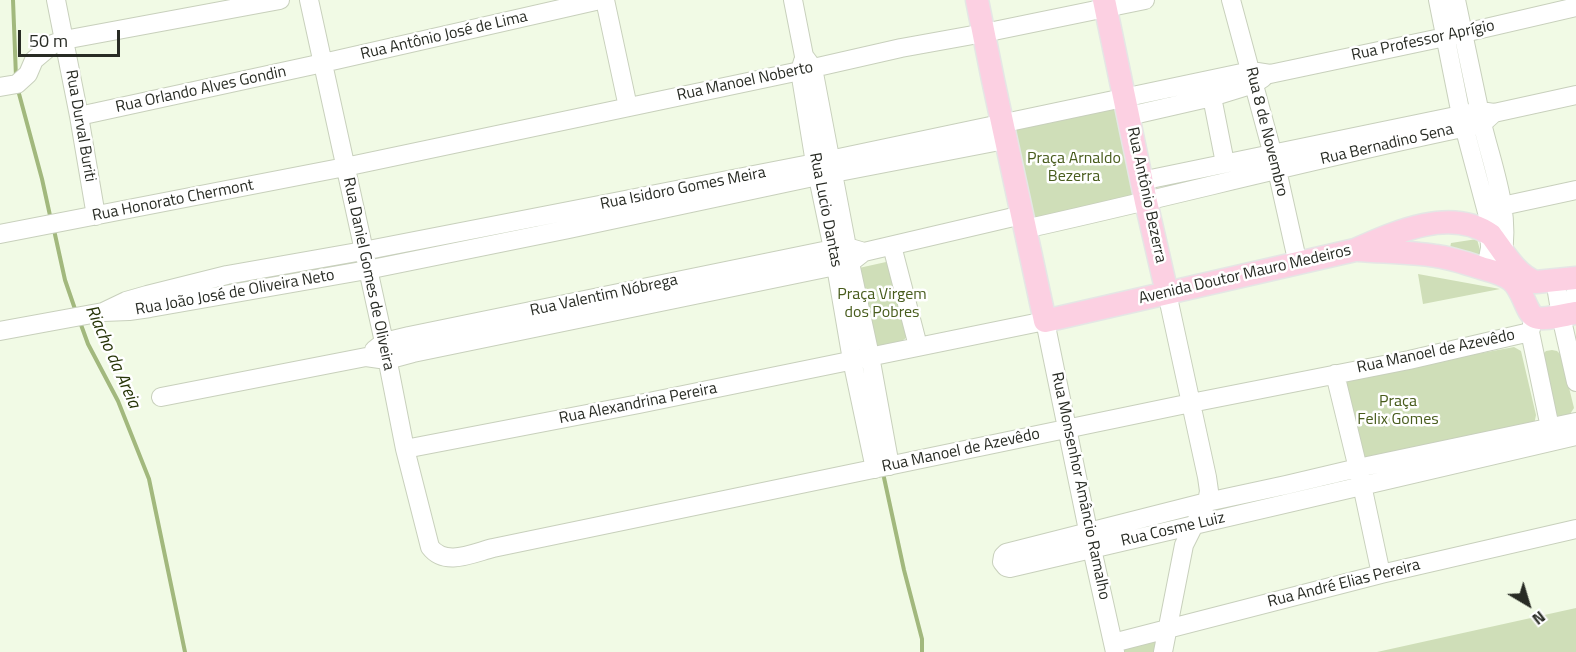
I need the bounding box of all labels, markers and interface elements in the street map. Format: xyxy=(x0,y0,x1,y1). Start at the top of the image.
street label: Rua Antônio José de Lima xyxy=(359,7,529,65)
street label: Rua Professor Aprígio xyxy=(1350,16,1496,66)
scale bar xyxy=(21,18,123,56)
text: 50 m xyxy=(29,27,68,54)
street label: Rua Manoel Noberto xyxy=(675,58,815,106)
street label: Rua Orlando Alves Gondin xyxy=(114,63,288,117)
street label: Rua 8 de Novembro xyxy=(1241,65,1291,199)
street label: Rua Durval Buriti xyxy=(61,68,99,184)
street label: Rua Bernadino Sena xyxy=(1319,120,1455,170)
street label: Rua Antônio Bezerra xyxy=(1122,125,1170,265)
park label: Praça Arnaldo Bezerra xyxy=(1027,149,1121,187)
street label: Rua Lucio Dantas xyxy=(804,151,846,269)
street label: Rua Isidoro Gomes Meira xyxy=(599,164,767,214)
street label: Rua Honorato Chermont xyxy=(91,176,255,226)
street label: Rua Daniel Gomes de Oliveira xyxy=(338,176,398,372)
street label: Avenida Doutor Mauro Medeiros xyxy=(1137,241,1353,309)
street label: Rua João José de Oliveira Neto xyxy=(134,266,336,320)
street label: Rua Valentim Nóbrega xyxy=(528,271,680,321)
park label: Praça Virgem dos Pobres xyxy=(837,285,927,323)
water label: Riacho da Areia xyxy=(80,302,144,412)
street label: Rua Manoel de Azevêdo xyxy=(1355,326,1517,378)
street label: Rua Monsenhor Amâncio Ramalho xyxy=(1046,370,1114,602)
street label: Rua Alexandrina Pereira xyxy=(557,379,719,429)
park label: Praça Felix Gomes xyxy=(1357,392,1439,430)
street label: Rua Manoel de Azevêdo xyxy=(880,425,1042,477)
street label: Rua Cosme Luiz xyxy=(1119,509,1227,551)
street label: Rua André Elias Pereira xyxy=(1266,556,1422,612)
north arrow xyxy=(1498,574,1558,634)
text: N xyxy=(1527,605,1551,631)

